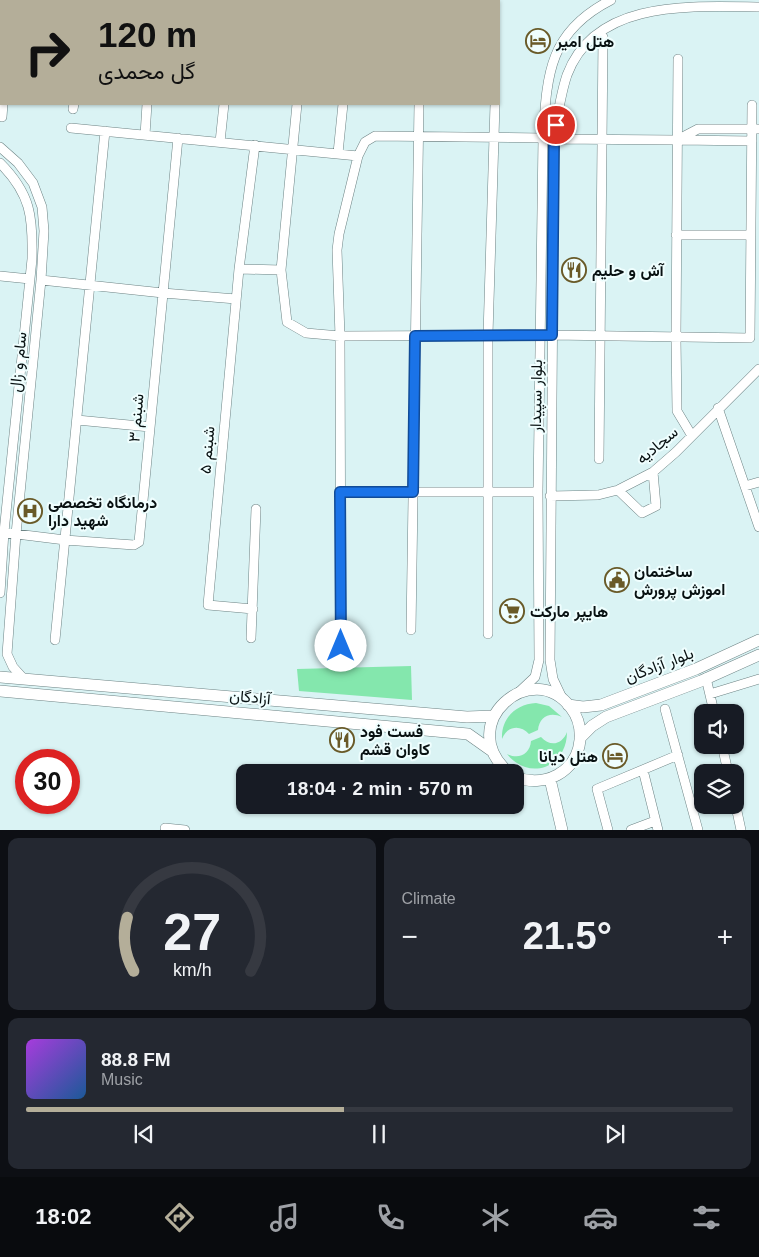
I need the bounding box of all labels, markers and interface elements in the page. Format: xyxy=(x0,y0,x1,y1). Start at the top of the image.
text: 120 m xyxy=(98,15,197,54)
icon: right xyxy=(15,20,80,85)
hotel icon: هتل امیر xyxy=(525,28,551,54)
place label: هتل امیر xyxy=(555,33,614,52)
text: گل محمدی xyxy=(98,59,195,84)
pin xyxy=(535,104,577,146)
icon: arrive xyxy=(542,111,570,139)
restaurant icon: آش و حلیم xyxy=(561,257,587,283)
place label: آش و حلیم xyxy=(592,262,666,281)
street label: سام و زال xyxy=(6,331,32,393)
street label: بلوار سپیدار xyxy=(527,359,548,434)
street label: شبنم ۳ xyxy=(125,393,149,443)
street label: سجادیه xyxy=(633,423,682,468)
street label: شبنم ۵ xyxy=(196,426,220,475)
place label: درمانگاه تخصصى شهید دارا xyxy=(48,494,157,531)
hospital icon: درمانگاه تخصصى شهید دارا xyxy=(17,498,43,524)
place label: ساختمان اموزش پرورش xyxy=(634,563,725,601)
public building icon: ساختمان اموزش پرورش xyxy=(604,567,630,593)
supermarket icon: هایپر مارکت xyxy=(499,598,525,624)
place label: هایپر مارکت xyxy=(530,603,608,623)
position arrow xyxy=(314,619,366,671)
street label: بلوار آزادگان xyxy=(622,644,696,688)
street label: آزادگان xyxy=(228,687,273,709)
map controls xyxy=(694,704,744,814)
button: sound xyxy=(694,704,744,754)
place label: فست فود كاوان قشم xyxy=(360,723,430,760)
restaurant icon: فست فود كاوان قشم xyxy=(329,727,355,753)
hotel icon: هتل دیانا xyxy=(602,743,628,769)
place label: هتل دیانا xyxy=(539,748,598,766)
speed limit sign: 30 xyxy=(15,749,80,814)
button: layers xyxy=(694,764,744,814)
text: 18:04 · 2 min · 570 m xyxy=(287,778,473,799)
text: Climate xyxy=(402,890,456,907)
text: 27 xyxy=(163,903,221,961)
text: 21.5° xyxy=(523,915,612,957)
text: − xyxy=(402,921,418,952)
text: + xyxy=(717,921,733,952)
text: km/h xyxy=(172,960,211,980)
text: 88.8 FM xyxy=(101,1049,171,1070)
text: Music xyxy=(101,1071,143,1088)
icon: previous xyxy=(130,1120,158,1148)
icon: pause xyxy=(365,1120,393,1148)
icon: next xyxy=(601,1120,629,1148)
icon: directions xyxy=(162,1200,197,1235)
icon: music xyxy=(267,1200,302,1235)
icon: phone xyxy=(373,1200,408,1235)
icon: climate xyxy=(478,1200,513,1235)
icon: car xyxy=(583,1200,618,1235)
icon: filters xyxy=(689,1200,724,1235)
text: 18:02 xyxy=(35,1204,91,1229)

